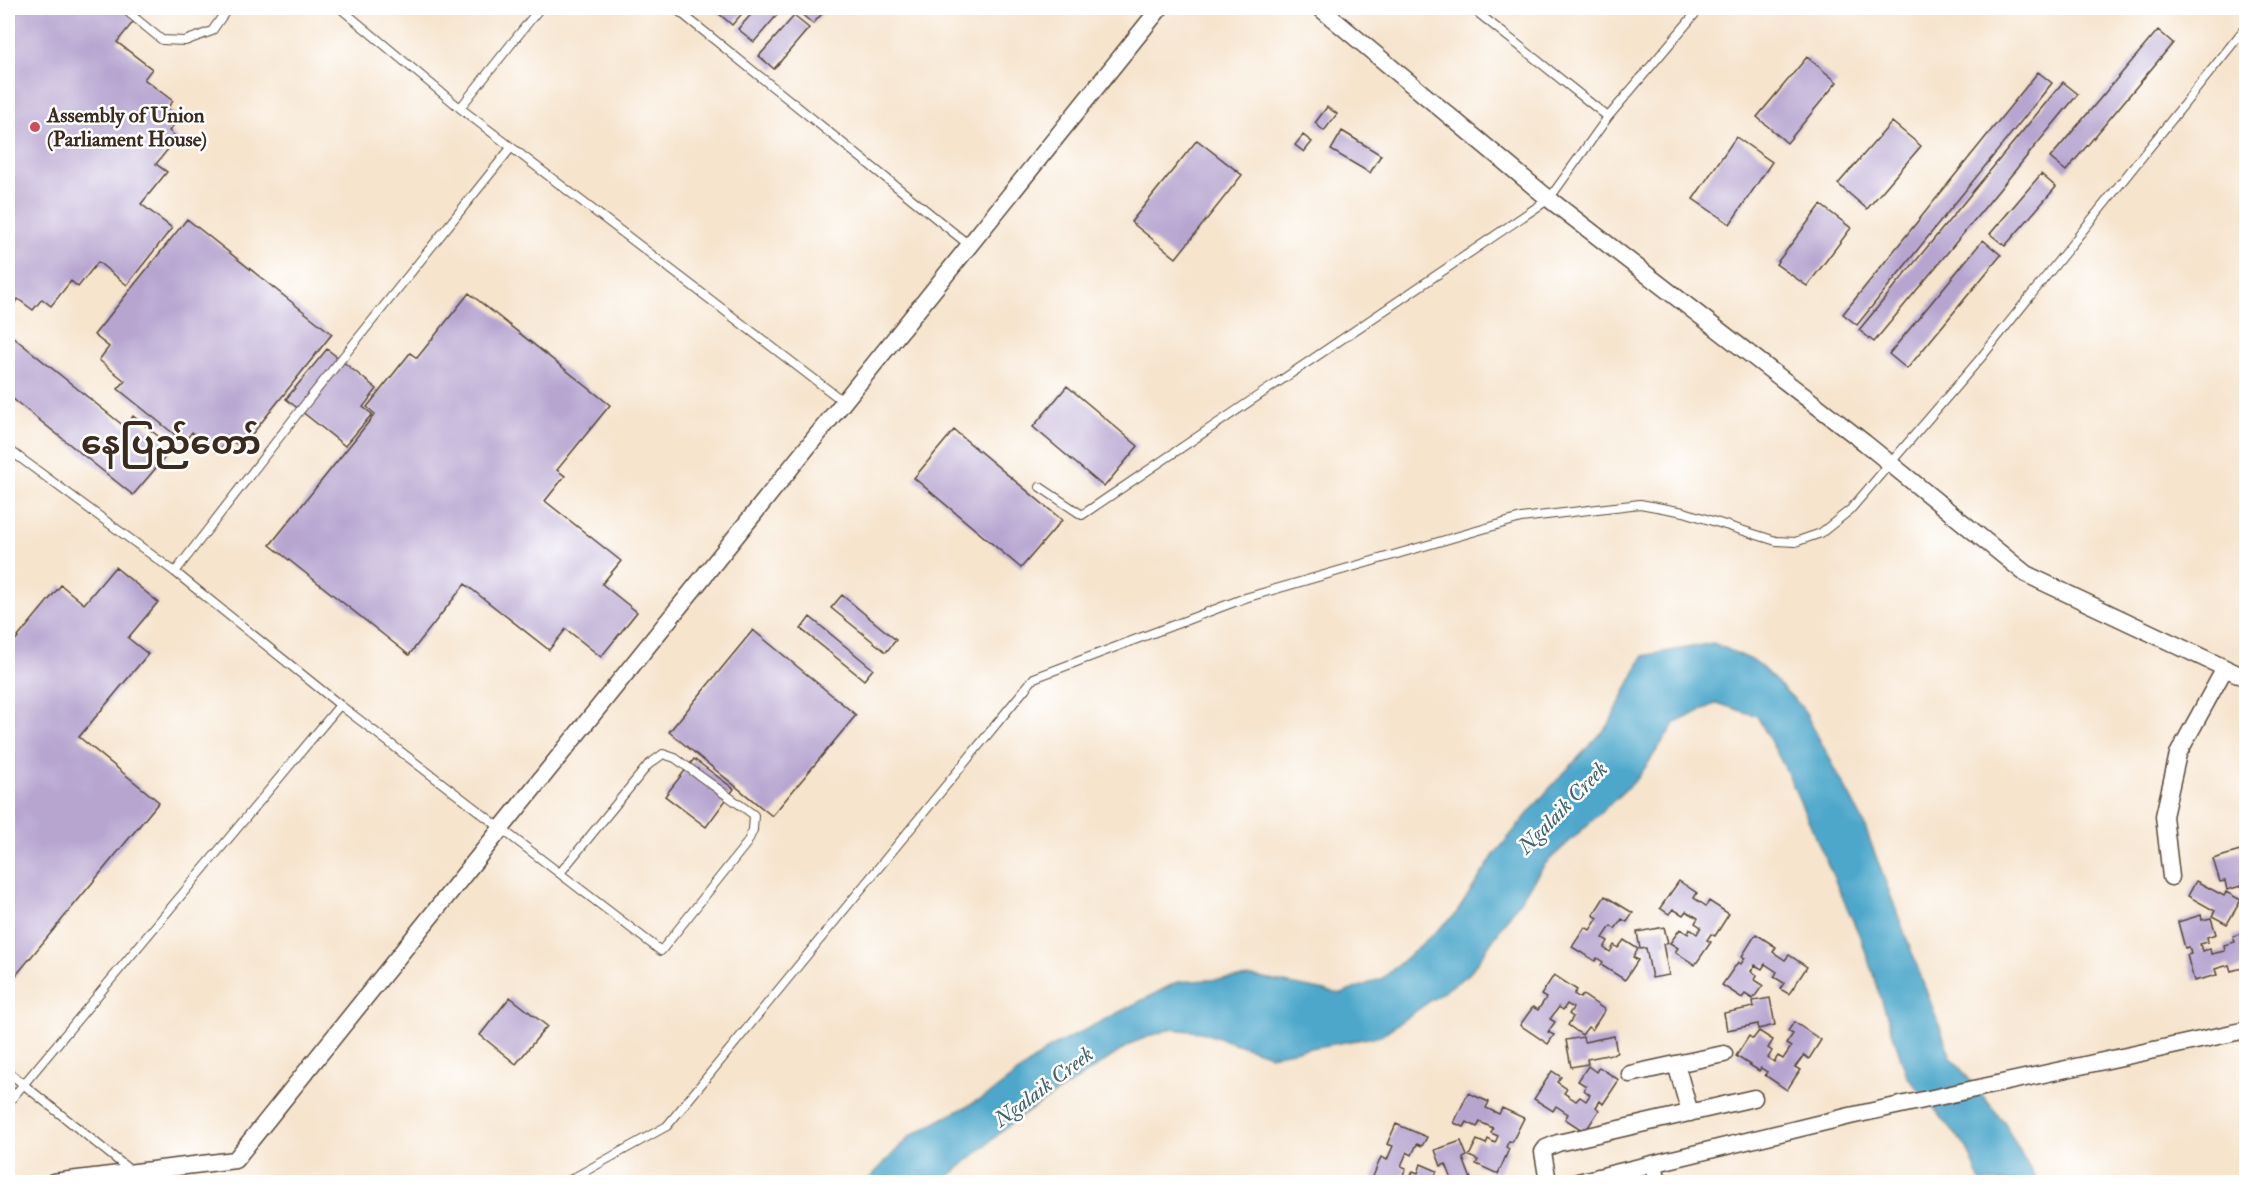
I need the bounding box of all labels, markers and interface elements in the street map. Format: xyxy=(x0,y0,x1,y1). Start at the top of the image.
place label: Assembly of Union (Parliament House) xyxy=(46,102,207,153)
marker: Assembly of Union (Parliament House) xyxy=(28,120,42,134)
district label: နေပြည်တော် xyxy=(81,420,261,469)
water label: Ngalaik Creek xyxy=(1511,756,1614,861)
water label: Ngalaik Creek xyxy=(987,1040,1099,1134)

